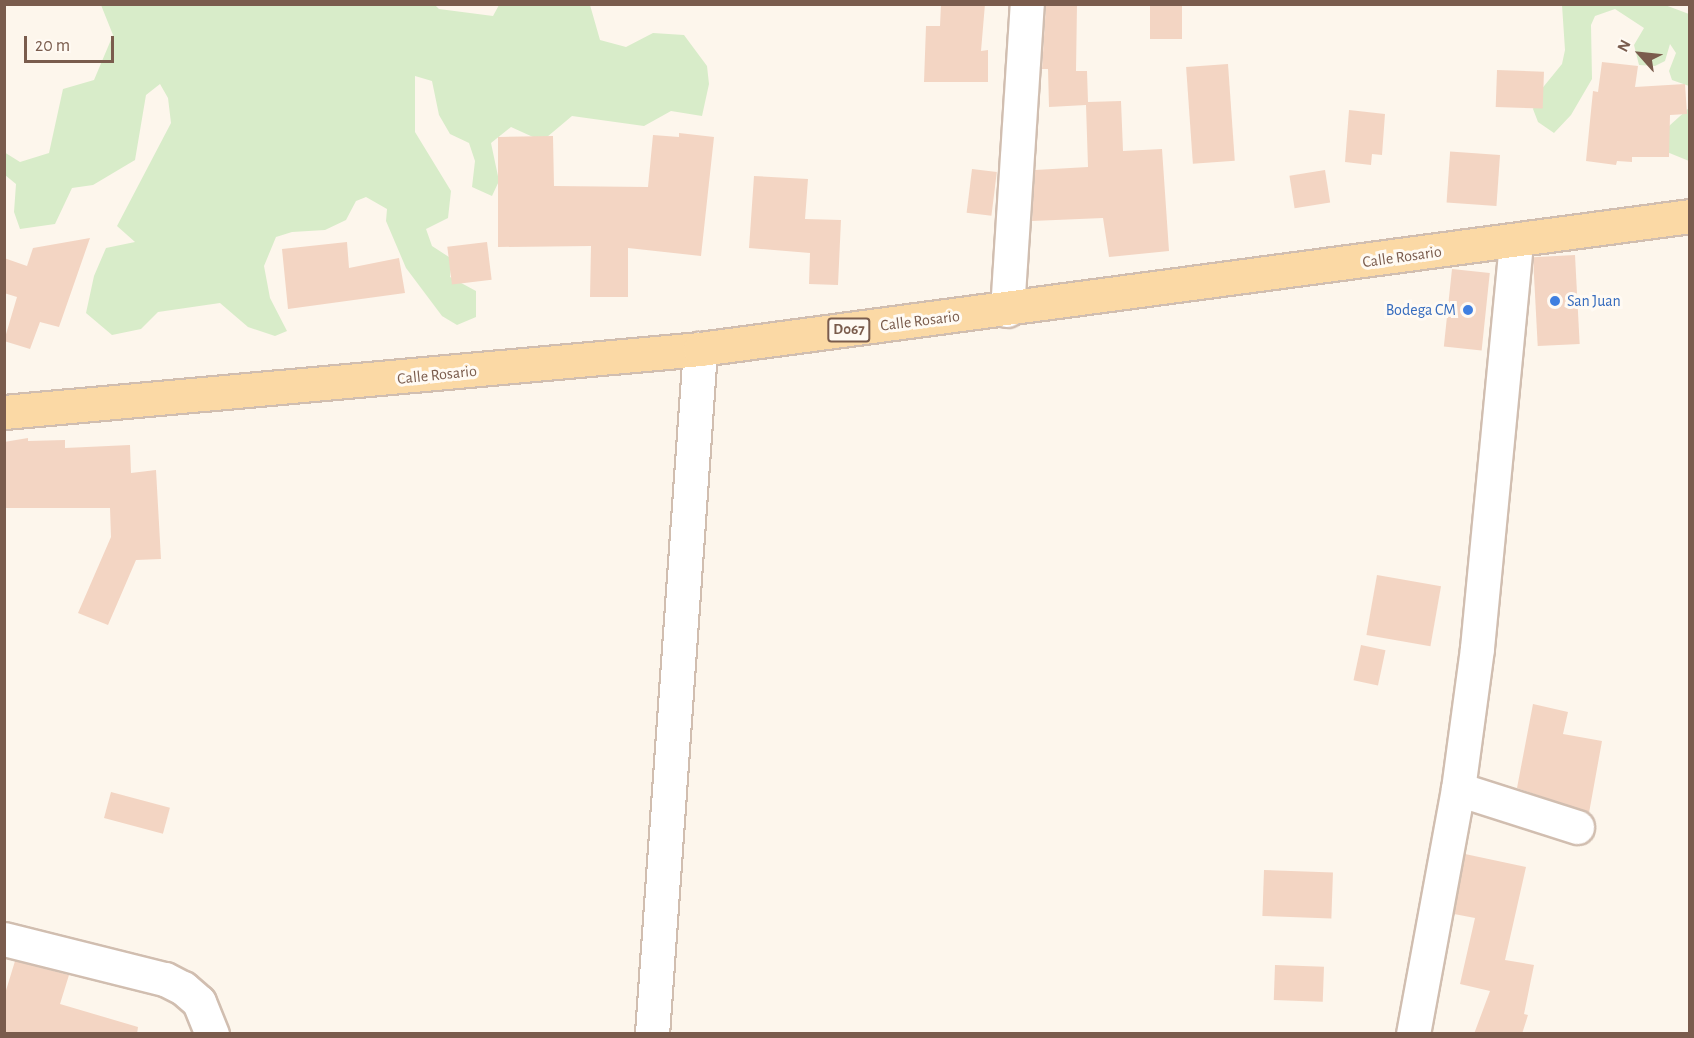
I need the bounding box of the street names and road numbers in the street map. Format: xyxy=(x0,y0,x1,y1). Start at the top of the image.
street label: Calle Rosario xyxy=(1361,242,1443,272)
street label: Calle Rosario xyxy=(879,307,961,335)
road number: D067 xyxy=(826,318,872,342)
street label: Calle Rosario xyxy=(396,361,478,389)

